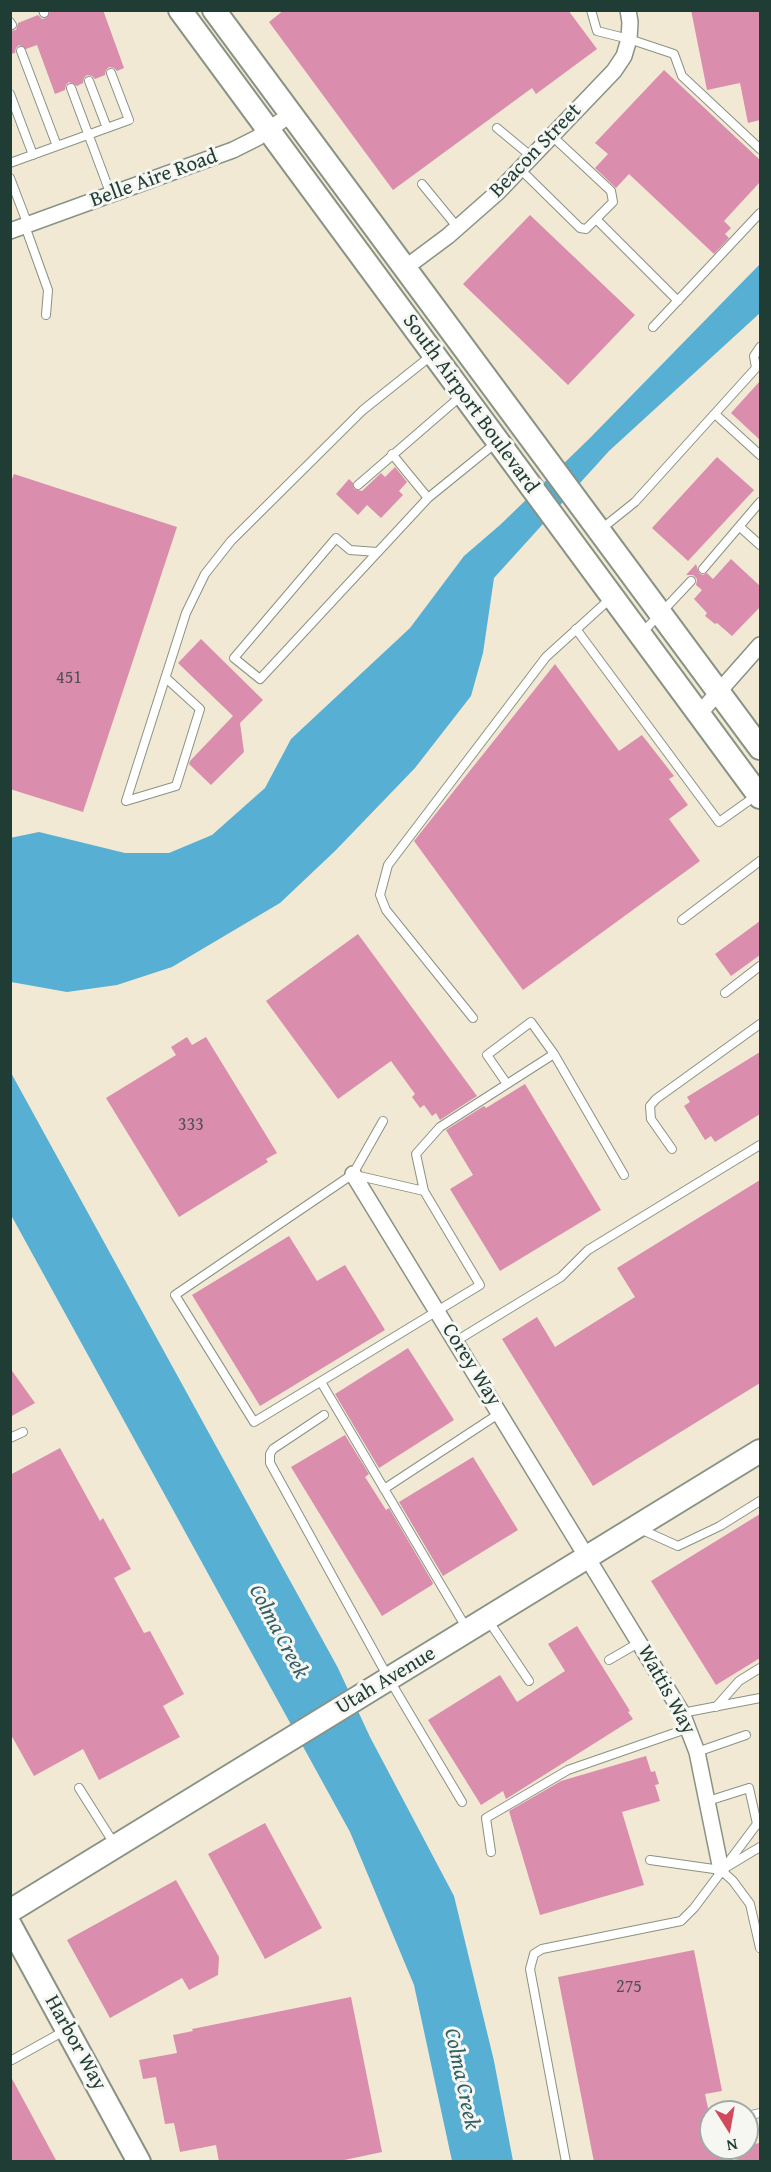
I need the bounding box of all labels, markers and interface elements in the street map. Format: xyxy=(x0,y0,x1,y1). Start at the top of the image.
street label: Beacon Street xyxy=(485,99,587,203)
street label: Belle Aire Road xyxy=(87,144,221,214)
street label: South Airport Boulevard xyxy=(396,309,544,499)
house number: 451 xyxy=(56,667,82,689)
house number: 333 xyxy=(178,1114,204,1136)
street label: Corey Way xyxy=(436,1319,506,1411)
water label: Colma Creek xyxy=(242,1580,314,1684)
street label: Utah Avenue xyxy=(331,1641,441,1721)
street label: Wattis Way xyxy=(631,1641,701,1739)
house number: 275 xyxy=(616,1976,642,1998)
street label: Harbor Way xyxy=(39,1991,111,2095)
water label: Colma Creek xyxy=(437,2026,485,2132)
north arrow xyxy=(699,2100,759,2160)
text: N xyxy=(725,2133,740,2159)

